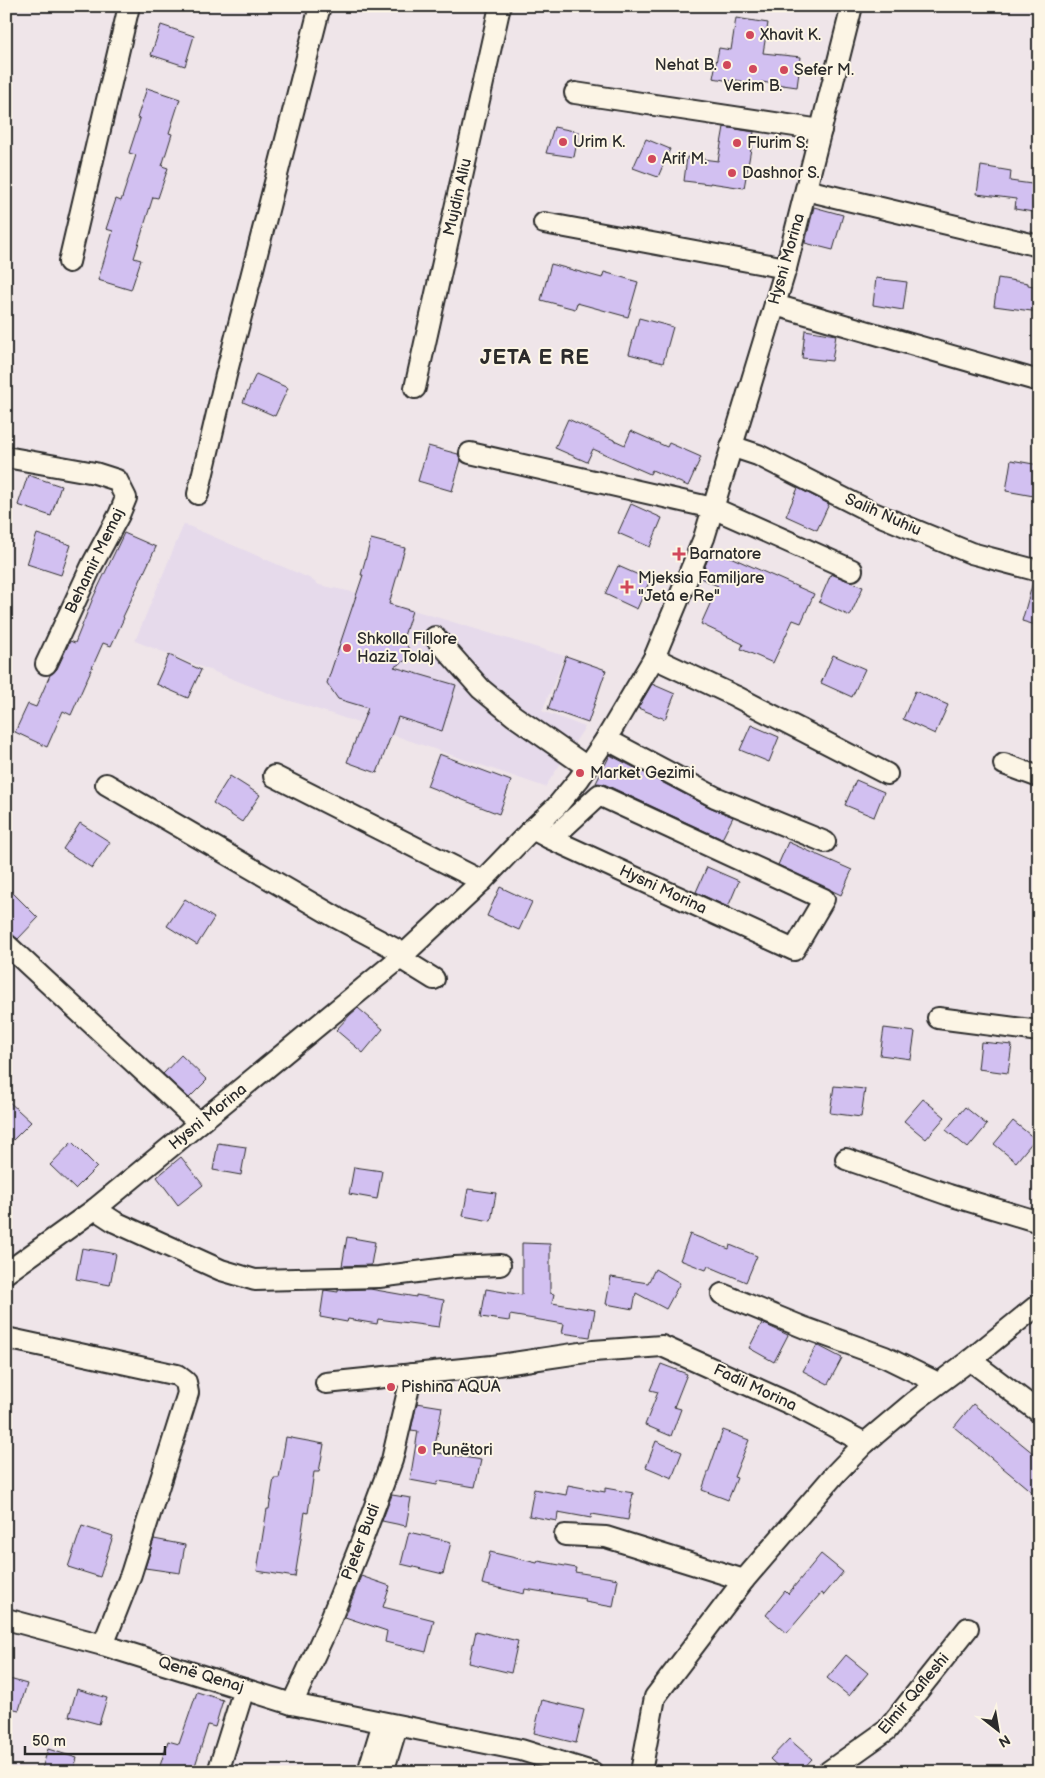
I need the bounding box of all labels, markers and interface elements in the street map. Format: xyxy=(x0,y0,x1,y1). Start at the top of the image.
place label: Xhavit K. xyxy=(759,26,821,45)
marker: Xhavit K. xyxy=(744,29,756,41)
place label: Nehat B. xyxy=(655,56,717,75)
marker: Nehat B. xyxy=(721,59,733,71)
place label: Sefer M. xyxy=(794,61,854,80)
marker: Verim B. xyxy=(747,63,759,75)
marker: Sefer M. xyxy=(778,64,790,76)
place label: Verim B. xyxy=(724,77,782,96)
place label: Urim K. xyxy=(573,133,625,152)
place label: Flurim S. xyxy=(747,134,808,153)
marker: Urim K. xyxy=(557,136,569,148)
marker: Flurim S. xyxy=(731,137,743,149)
place label: Arif M. xyxy=(662,150,708,169)
marker: Arif M. xyxy=(646,153,658,165)
street label: Mujdin Aliu xyxy=(440,156,476,238)
place label: Dashnor S. xyxy=(742,164,820,183)
marker: Dashnor S. xyxy=(726,167,738,179)
street label: Hysni Morina xyxy=(765,211,809,307)
district label: JETA E RE xyxy=(480,345,590,370)
street label: Salih Nuhiu xyxy=(842,490,924,540)
street label: Behamir Memaj xyxy=(61,505,129,617)
place label: Barnatore xyxy=(689,545,762,564)
marker: Barnatore xyxy=(673,548,685,560)
place label: Mjeksia Familjare "Jeta e Re" xyxy=(638,569,765,606)
marker: Mjeksia Familjare "Jeta e Re" xyxy=(620,580,634,594)
place label: Shkolla Fillore Haziz Tolaj xyxy=(357,630,457,667)
marker: Shkolla Fillore Haziz Tolaj xyxy=(341,642,353,654)
place label: Market Gezimi xyxy=(590,764,695,783)
marker: Market Gezimi xyxy=(574,767,586,779)
street label: Hysni Morina xyxy=(616,861,710,919)
street label: Hysni Morina xyxy=(165,1080,251,1154)
street label: Fadil Morina xyxy=(710,1360,800,1416)
place label: Pishina AQUA xyxy=(401,1378,501,1397)
marker: Pishina AQUA xyxy=(385,1381,397,1393)
place label: Punëtori xyxy=(432,1441,493,1460)
marker: Punëtori xyxy=(416,1444,428,1456)
street label: Pjeter Budi xyxy=(338,1501,384,1583)
street label: Elmir Qafleshi xyxy=(875,1650,953,1738)
street label: Qenë Qenaj xyxy=(156,1653,246,1697)
north arrow xyxy=(972,1706,1022,1756)
scale bar xyxy=(25,1723,165,1755)
text: N xyxy=(996,1731,1013,1751)
text: 50 m xyxy=(32,1732,66,1751)

